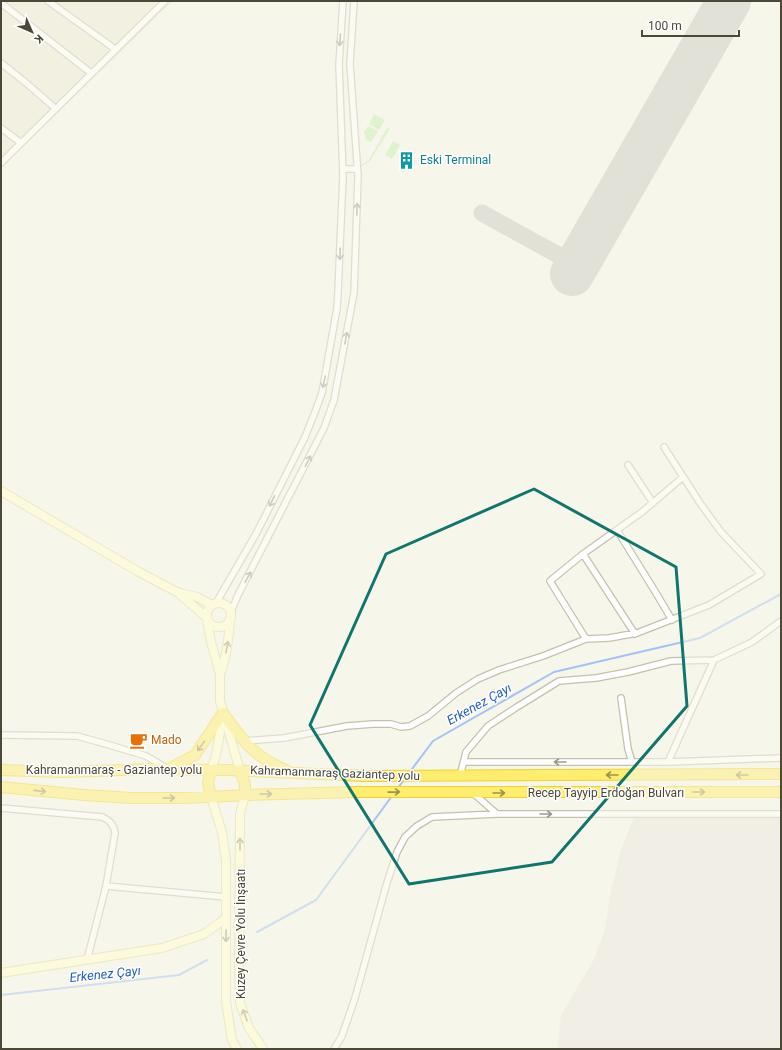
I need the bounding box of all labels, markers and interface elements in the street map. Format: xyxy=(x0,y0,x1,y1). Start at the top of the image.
north arrow xyxy=(12,12,52,52)
scale bar xyxy=(642,12,739,38)
text: 100 m xyxy=(648,19,682,33)
text: K xyxy=(31,32,46,46)
one-way arrow xyxy=(337,33,344,46)
building icon: Eski Terminal xyxy=(397,150,417,170)
place label: Eski Terminal xyxy=(420,153,491,167)
one-way arrow xyxy=(353,203,361,216)
one-way arrow xyxy=(336,247,344,260)
one-way arrow xyxy=(342,332,350,345)
one-way arrow xyxy=(319,375,327,388)
one-way arrow xyxy=(304,456,312,468)
one-way arrow xyxy=(268,495,275,507)
one-way arrow xyxy=(245,571,252,583)
one-way arrow xyxy=(223,641,231,654)
water label: Erkenez Çayı xyxy=(444,680,514,728)
cafe icon: Mado xyxy=(128,730,148,750)
place label: Mado xyxy=(151,733,182,747)
one-way arrow xyxy=(197,740,206,751)
one-way arrow xyxy=(554,758,567,766)
street label: Kahramanmaraş - Gaziantep yolu xyxy=(26,763,202,777)
street label: Kahramanmaraş Gaziantep yolu xyxy=(250,763,420,783)
one-way arrow xyxy=(606,771,619,779)
one-way arrow xyxy=(736,771,749,779)
street label: Recep Tayyip Erdoğan Bulvarı xyxy=(528,786,684,800)
one-way arrow xyxy=(33,787,46,795)
one-way arrow xyxy=(387,788,400,796)
one-way arrow xyxy=(692,788,705,796)
one-way arrow xyxy=(492,789,505,797)
one-way arrow xyxy=(259,790,272,798)
one-way arrow xyxy=(162,794,175,802)
one-way arrow xyxy=(539,810,552,818)
one-way arrow xyxy=(236,838,244,851)
street label: Kuzey Çevre Yolu İnşaatı xyxy=(233,869,248,999)
one-way arrow xyxy=(222,929,230,942)
water label: Erkenez Çayı xyxy=(69,963,141,985)
one-way arrow xyxy=(240,1009,248,1021)

